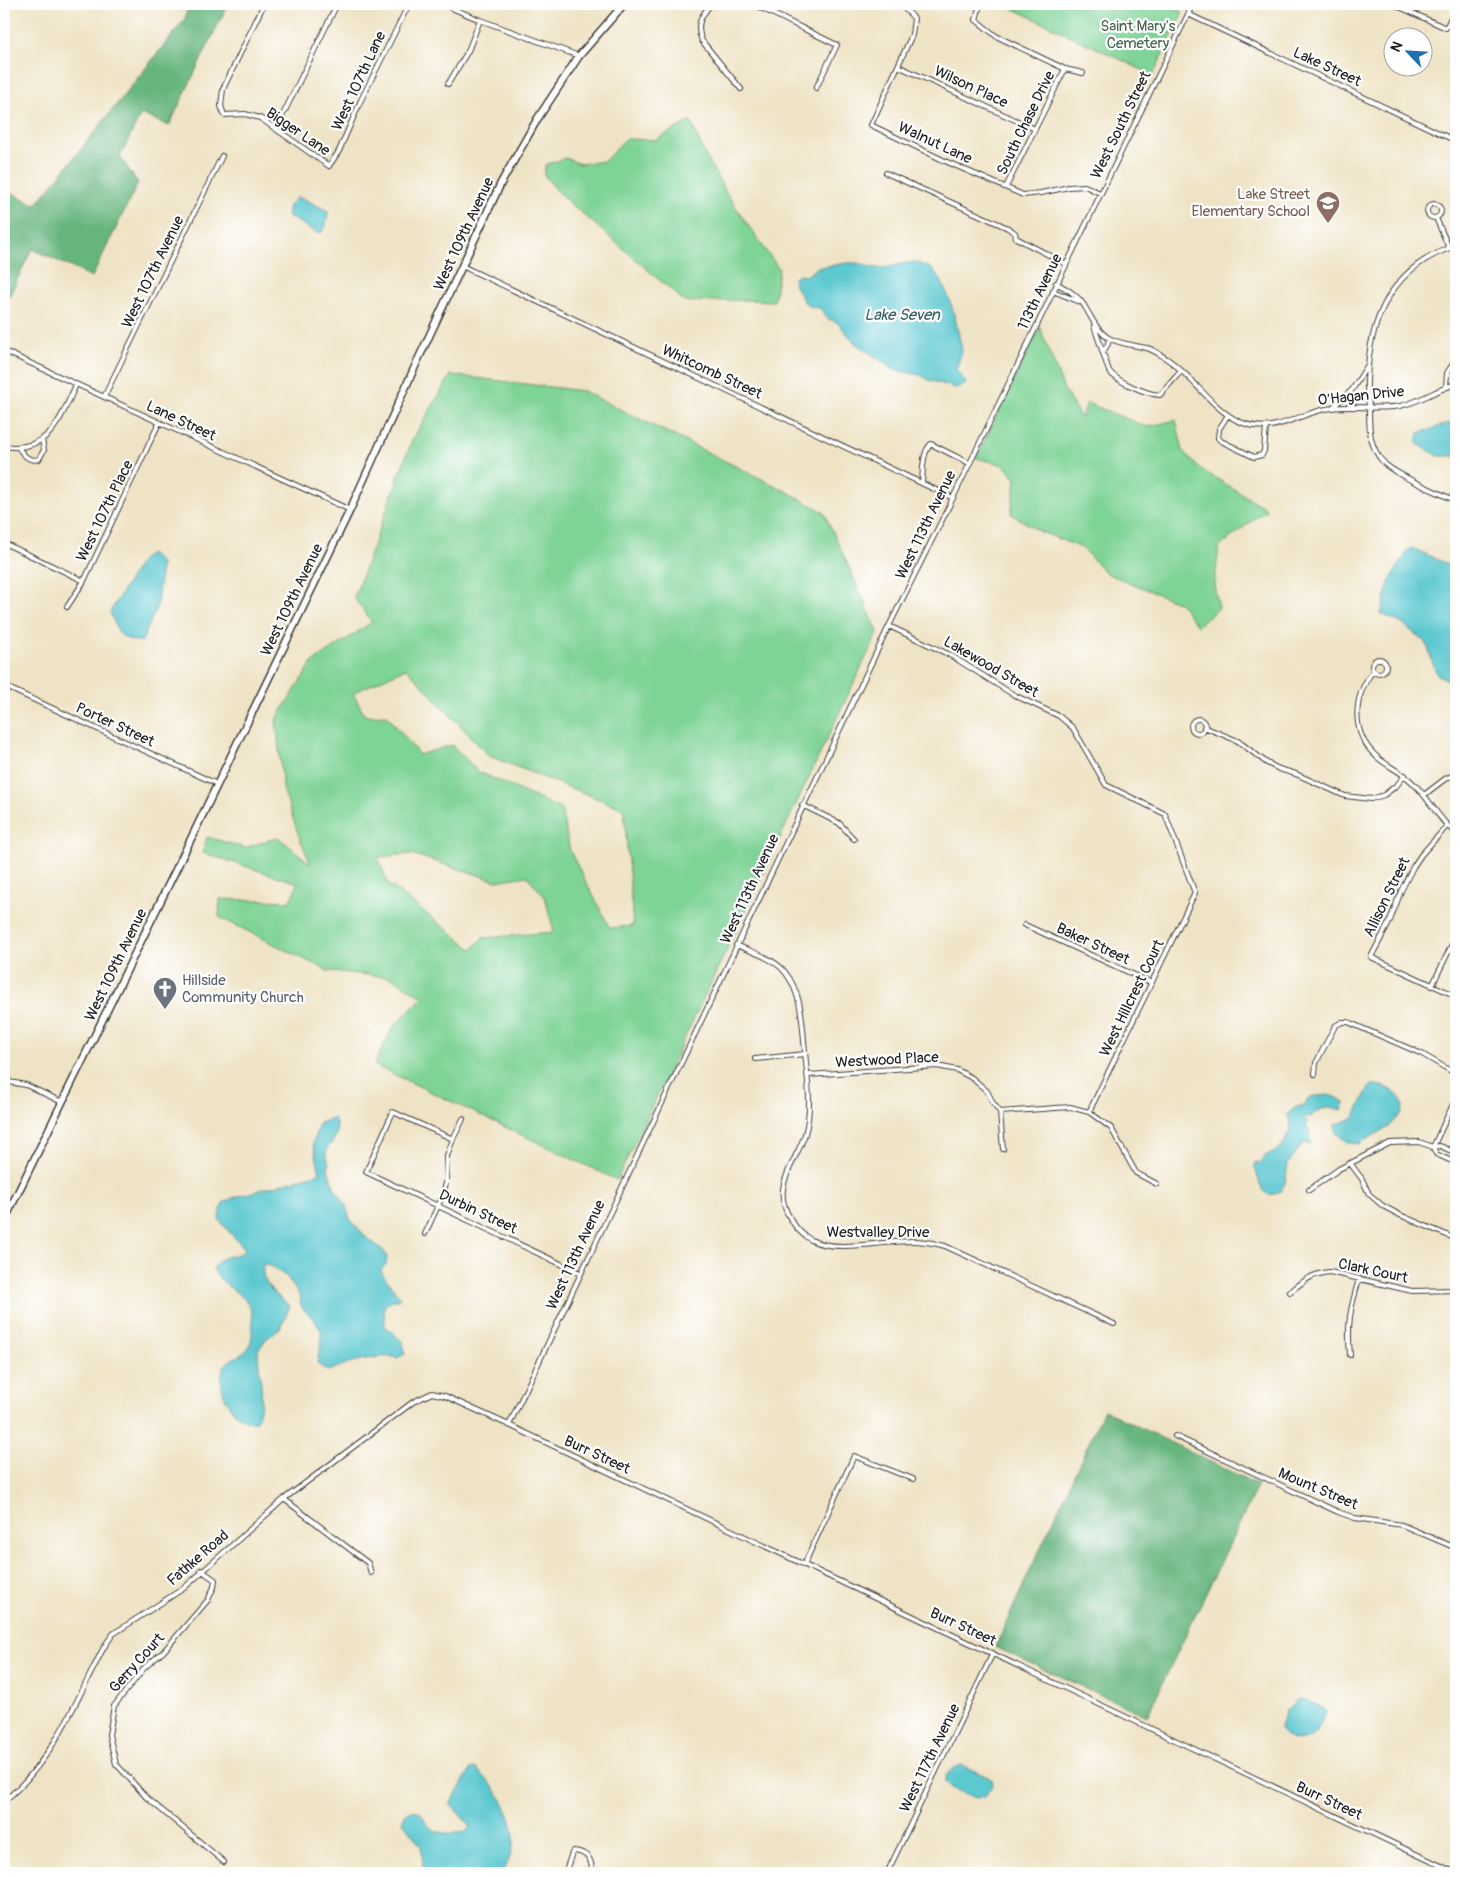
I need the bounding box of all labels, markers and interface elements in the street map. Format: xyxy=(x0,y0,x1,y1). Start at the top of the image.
park label: Saint Mary's Cemetery xyxy=(1101,17,1176,53)
street label: West 107th Lane xyxy=(328,28,391,134)
north arrow xyxy=(1382,28,1432,78)
text: N xyxy=(1387,39,1406,55)
street label: Lake Street xyxy=(1290,43,1365,91)
street label: Wilson Place xyxy=(931,62,1011,113)
street label: South Chase Drive xyxy=(993,67,1060,178)
street label: West South Street xyxy=(1087,67,1156,182)
street label: Bigger Lane xyxy=(262,104,334,161)
street label: Walnut Lane xyxy=(895,118,976,169)
street label: West 109th Avenue xyxy=(430,174,499,294)
place label: Lake Street Elementary School xyxy=(1192,185,1311,221)
school or university icon: Lake Street Elementary School xyxy=(1315,190,1341,224)
street label: West 107th Avenue xyxy=(118,212,189,331)
street label: 113th Avenue xyxy=(1013,250,1067,333)
water label: Lake Seven xyxy=(864,305,941,325)
street label: Whitcomb Street xyxy=(659,340,766,404)
street label: O'Hagan Drive xyxy=(1317,382,1406,410)
street label: Lane Street xyxy=(143,397,220,446)
street label: West 107th Place xyxy=(72,457,138,565)
street label: West 113th Avenue xyxy=(891,467,961,583)
street label: West 109th Avenue xyxy=(257,540,328,659)
street label: Lakewood Street xyxy=(940,632,1043,702)
street label: Porter Street xyxy=(73,699,158,752)
street label: West 113th Avenue xyxy=(716,831,784,947)
street label: Allison Street xyxy=(1359,853,1415,940)
street label: West 109th Avenue xyxy=(81,905,152,1024)
street label: Baker Street xyxy=(1053,919,1133,970)
street label: West Hillcrest Court xyxy=(1095,936,1169,1060)
place label: Hillside Community Church xyxy=(182,971,304,1007)
church icon: Hillside Community Church xyxy=(152,976,178,1010)
street label: Westwood Place xyxy=(835,1048,940,1072)
street label: Durbin Street xyxy=(436,1186,521,1239)
street label: West 113th Avenue xyxy=(542,1197,610,1313)
street label: Westvalley Drive xyxy=(827,1223,930,1242)
street label: Clark Court xyxy=(1336,1254,1411,1288)
street label: Burr Street xyxy=(561,1431,634,1479)
street label: Mount Street xyxy=(1275,1464,1362,1515)
street label: Fathke Road xyxy=(163,1526,233,1590)
street label: Burr Street xyxy=(927,1603,1000,1651)
street label: Gerry Court xyxy=(105,1628,169,1697)
street label: West 117th Avenue xyxy=(896,1700,965,1815)
street label: Burr Street xyxy=(1293,1777,1366,1825)

